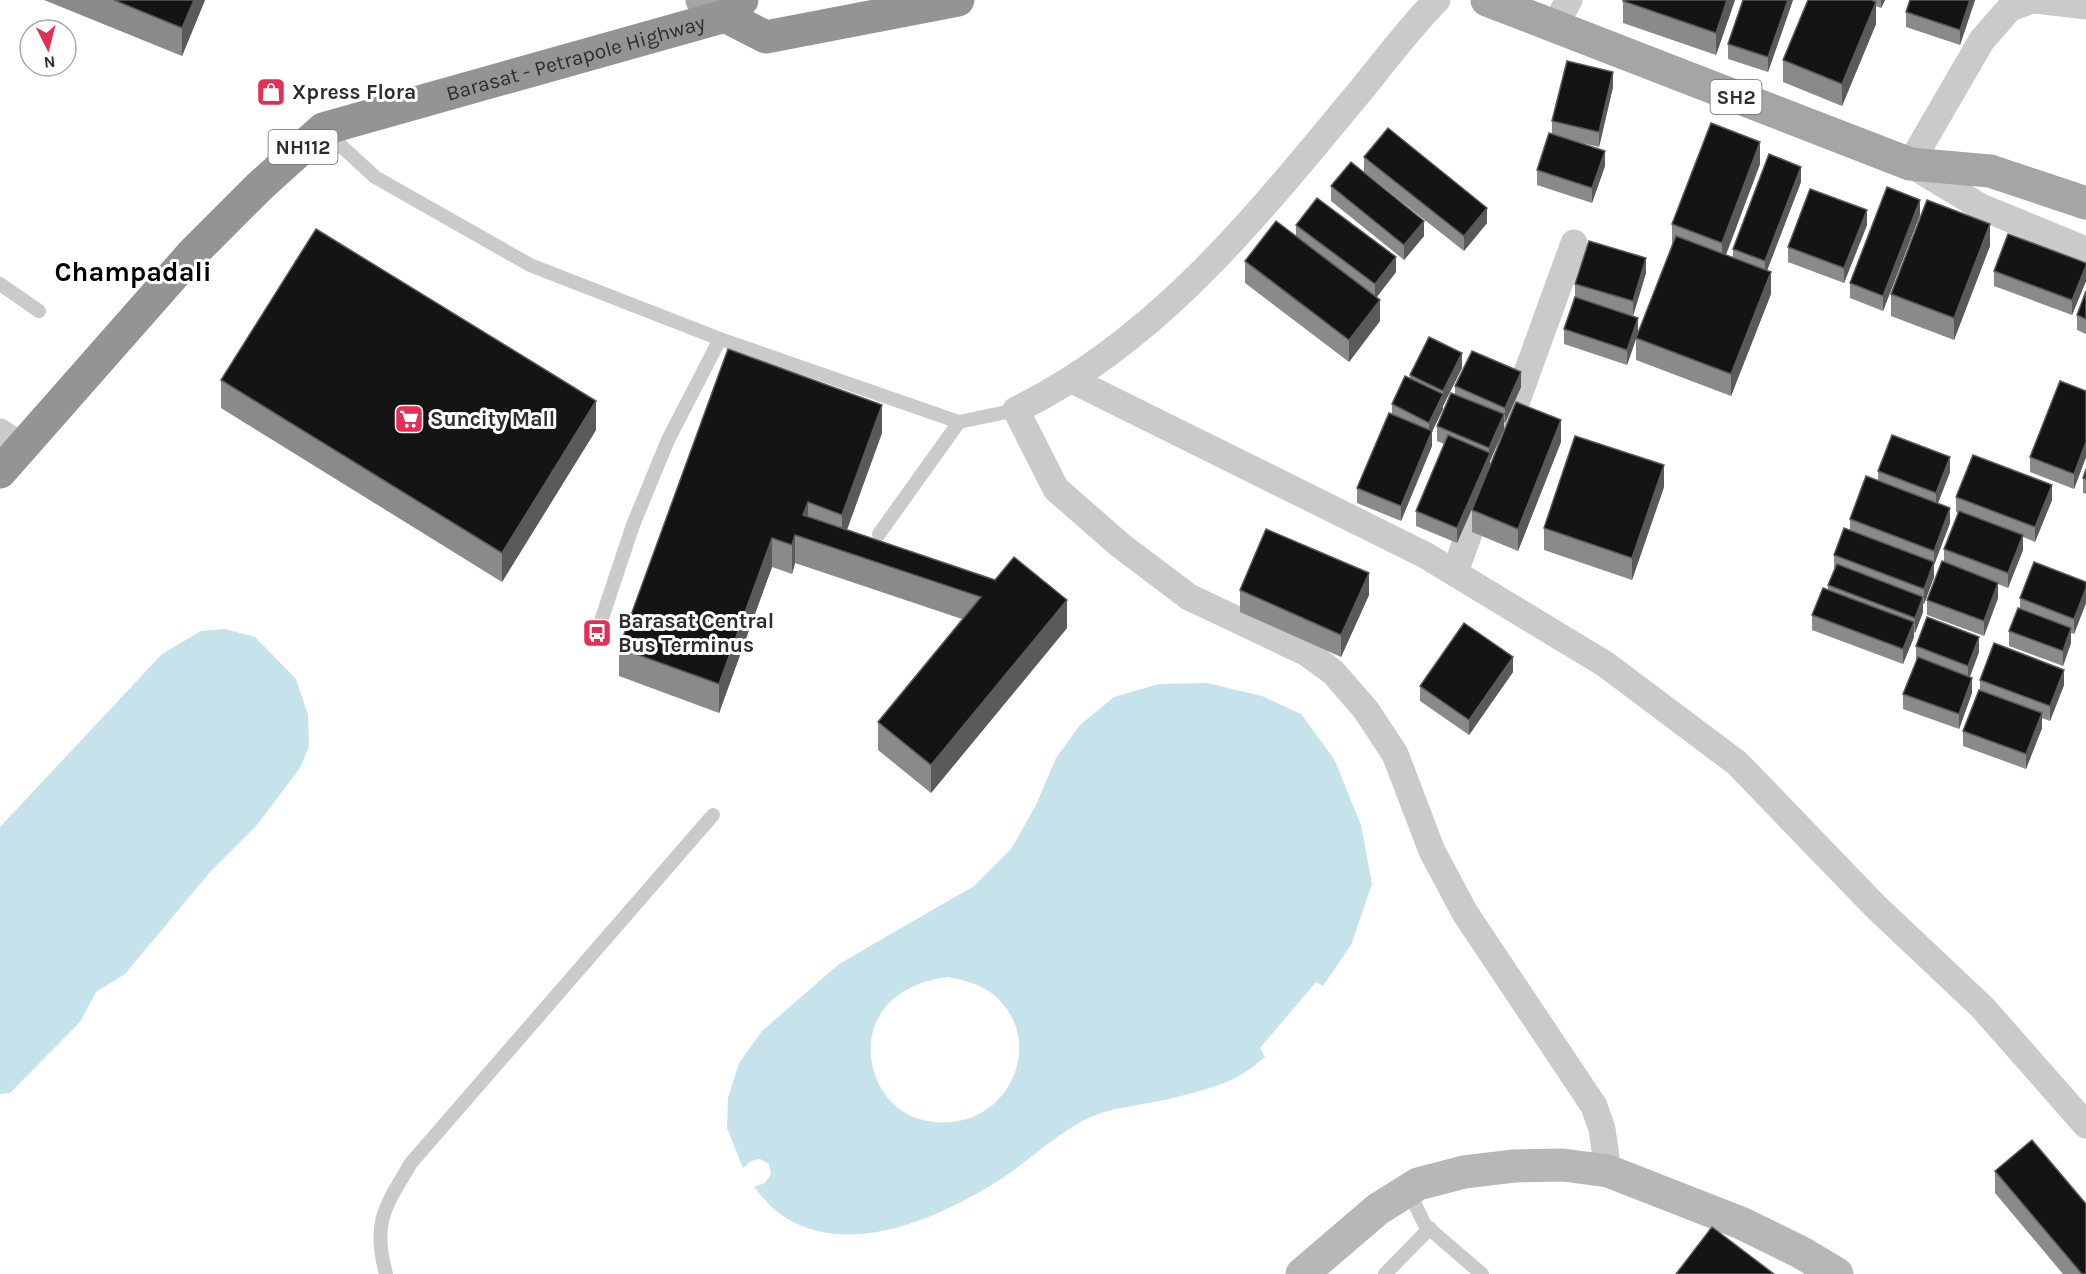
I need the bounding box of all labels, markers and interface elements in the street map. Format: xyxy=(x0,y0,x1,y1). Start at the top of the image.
street label: Barasat - Petrapole Highway xyxy=(443,10,708,106)
north arrow xyxy=(18,18,78,78)
text: N xyxy=(43,52,56,72)
shop icon: Xpress Flora xyxy=(255,76,287,108)
place label: Xpress Flora xyxy=(292,80,416,104)
road number: SH2 xyxy=(1710,80,1762,114)
road number: NH112 xyxy=(268,130,338,164)
district label: Champadali xyxy=(54,256,212,288)
supermarket icon: Suncity Mall xyxy=(393,403,425,435)
place label: Suncity Mall xyxy=(430,407,555,431)
place label: Barasat Central Bus Terminus xyxy=(618,609,774,657)
bus stop icon: Barasat Central Bus Terminus xyxy=(581,617,613,649)

